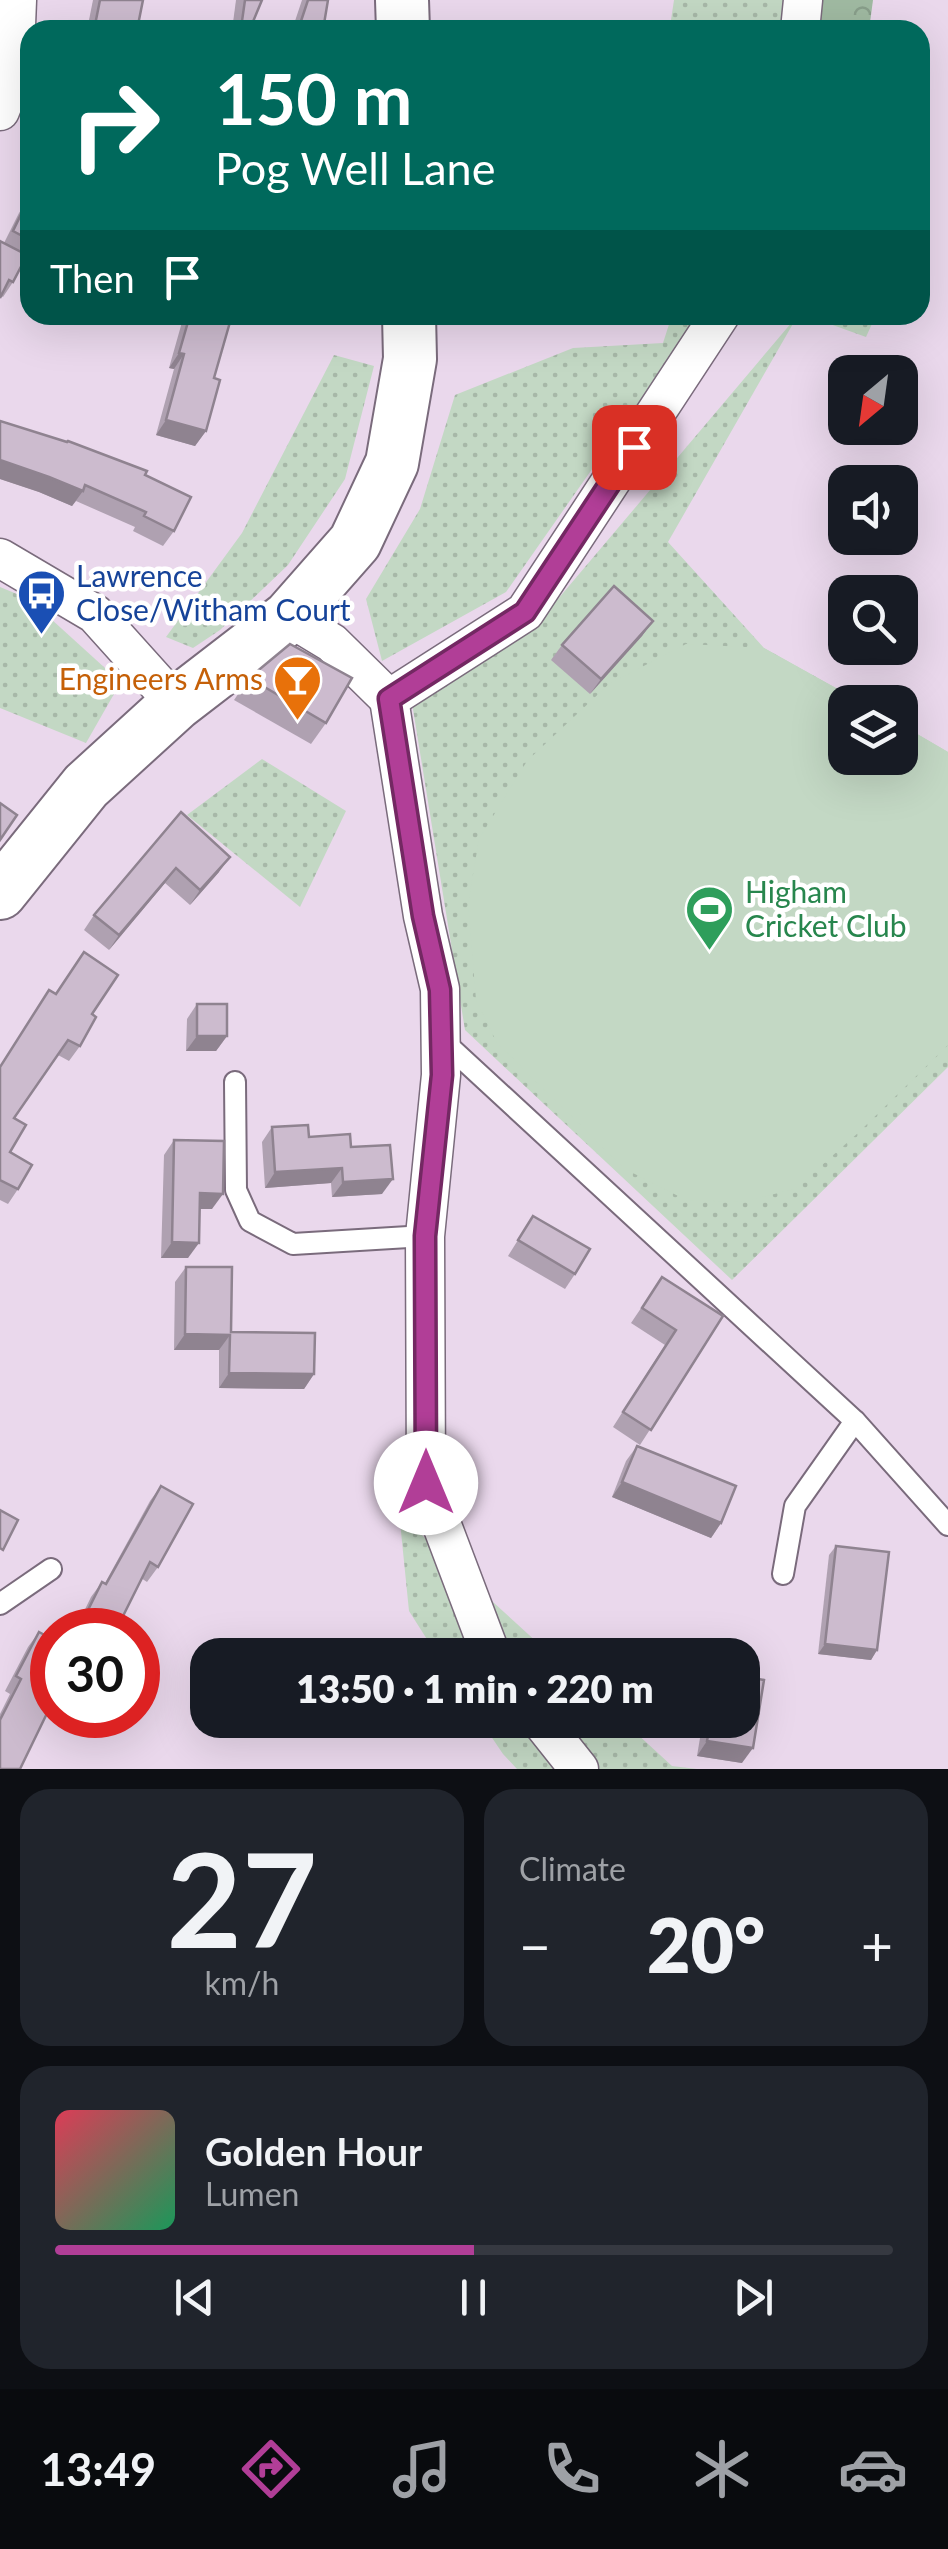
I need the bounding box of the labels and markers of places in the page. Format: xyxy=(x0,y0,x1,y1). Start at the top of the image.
pin xyxy=(592,405,677,490)
place label: Lawrence Close/Witham Court xyxy=(76,557,351,627)
bus stop icon: Lawrence Close/Witham Court xyxy=(15,568,67,636)
bar icon: Engineers Arms xyxy=(272,654,324,722)
place label: Engineers Arms xyxy=(59,660,263,696)
place label: Higham Cricket Club xyxy=(745,873,907,943)
sports icon: Higham Cricket Club xyxy=(684,884,736,952)

